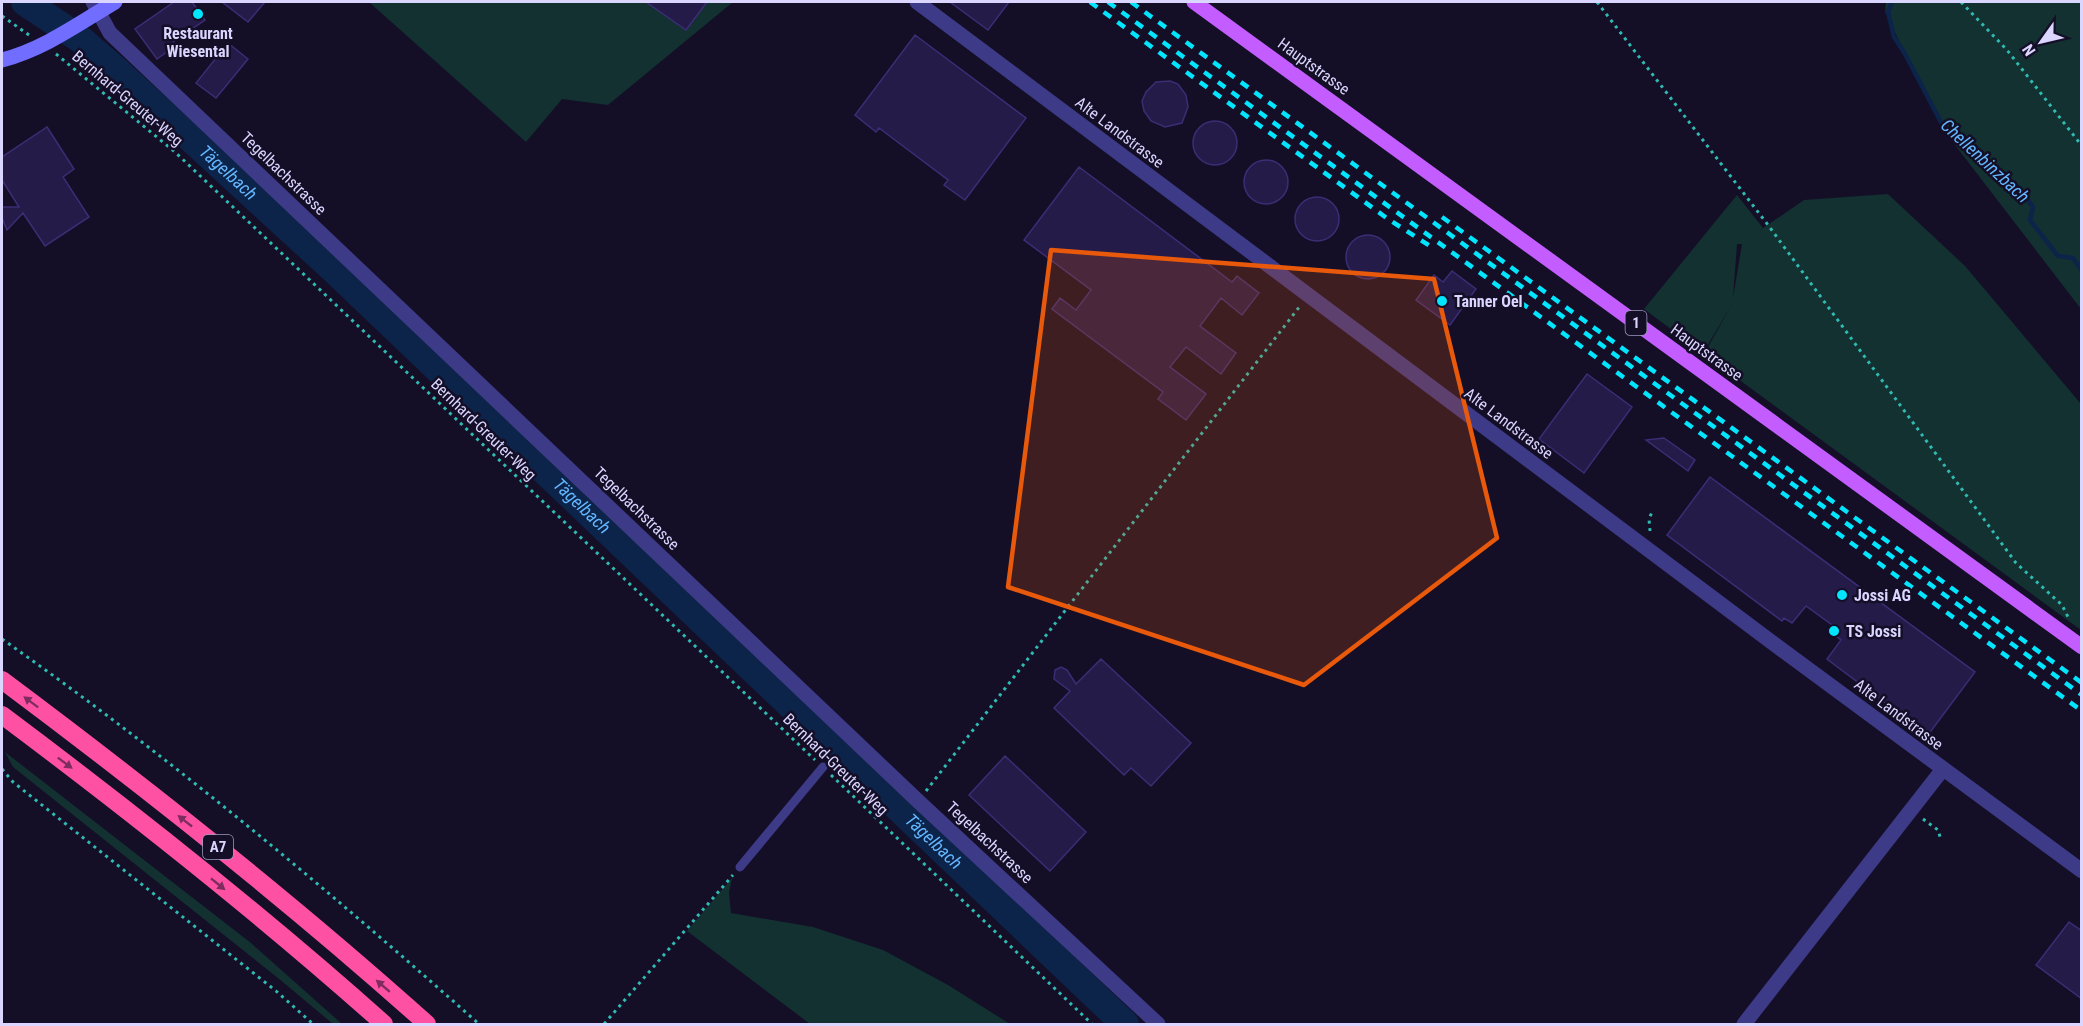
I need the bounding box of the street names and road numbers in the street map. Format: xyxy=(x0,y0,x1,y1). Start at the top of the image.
street label: Hauptstrasse xyxy=(1274,34,1353,99)
street label: Bernhard-Greuter-Weg xyxy=(68,47,187,150)
street label: Alte Landstrasse xyxy=(1072,93,1168,172)
street label: Tegelbachstrasse xyxy=(237,128,330,219)
road number: 1 xyxy=(1626,311,1646,335)
street label: Hauptstrasse xyxy=(1667,320,1746,385)
street label: Bernhard-Greuter-Weg xyxy=(427,374,540,484)
street label: Alte Landstrasse xyxy=(1461,384,1557,463)
street label: Tegelbachstrasse xyxy=(590,463,683,554)
street label: Alte Landstrasse xyxy=(1851,675,1947,754)
street label: Bernhard-Greuter-Weg xyxy=(779,709,892,819)
street label: Tegelbachstrasse xyxy=(943,798,1037,887)
road number: A7 xyxy=(203,835,233,859)

